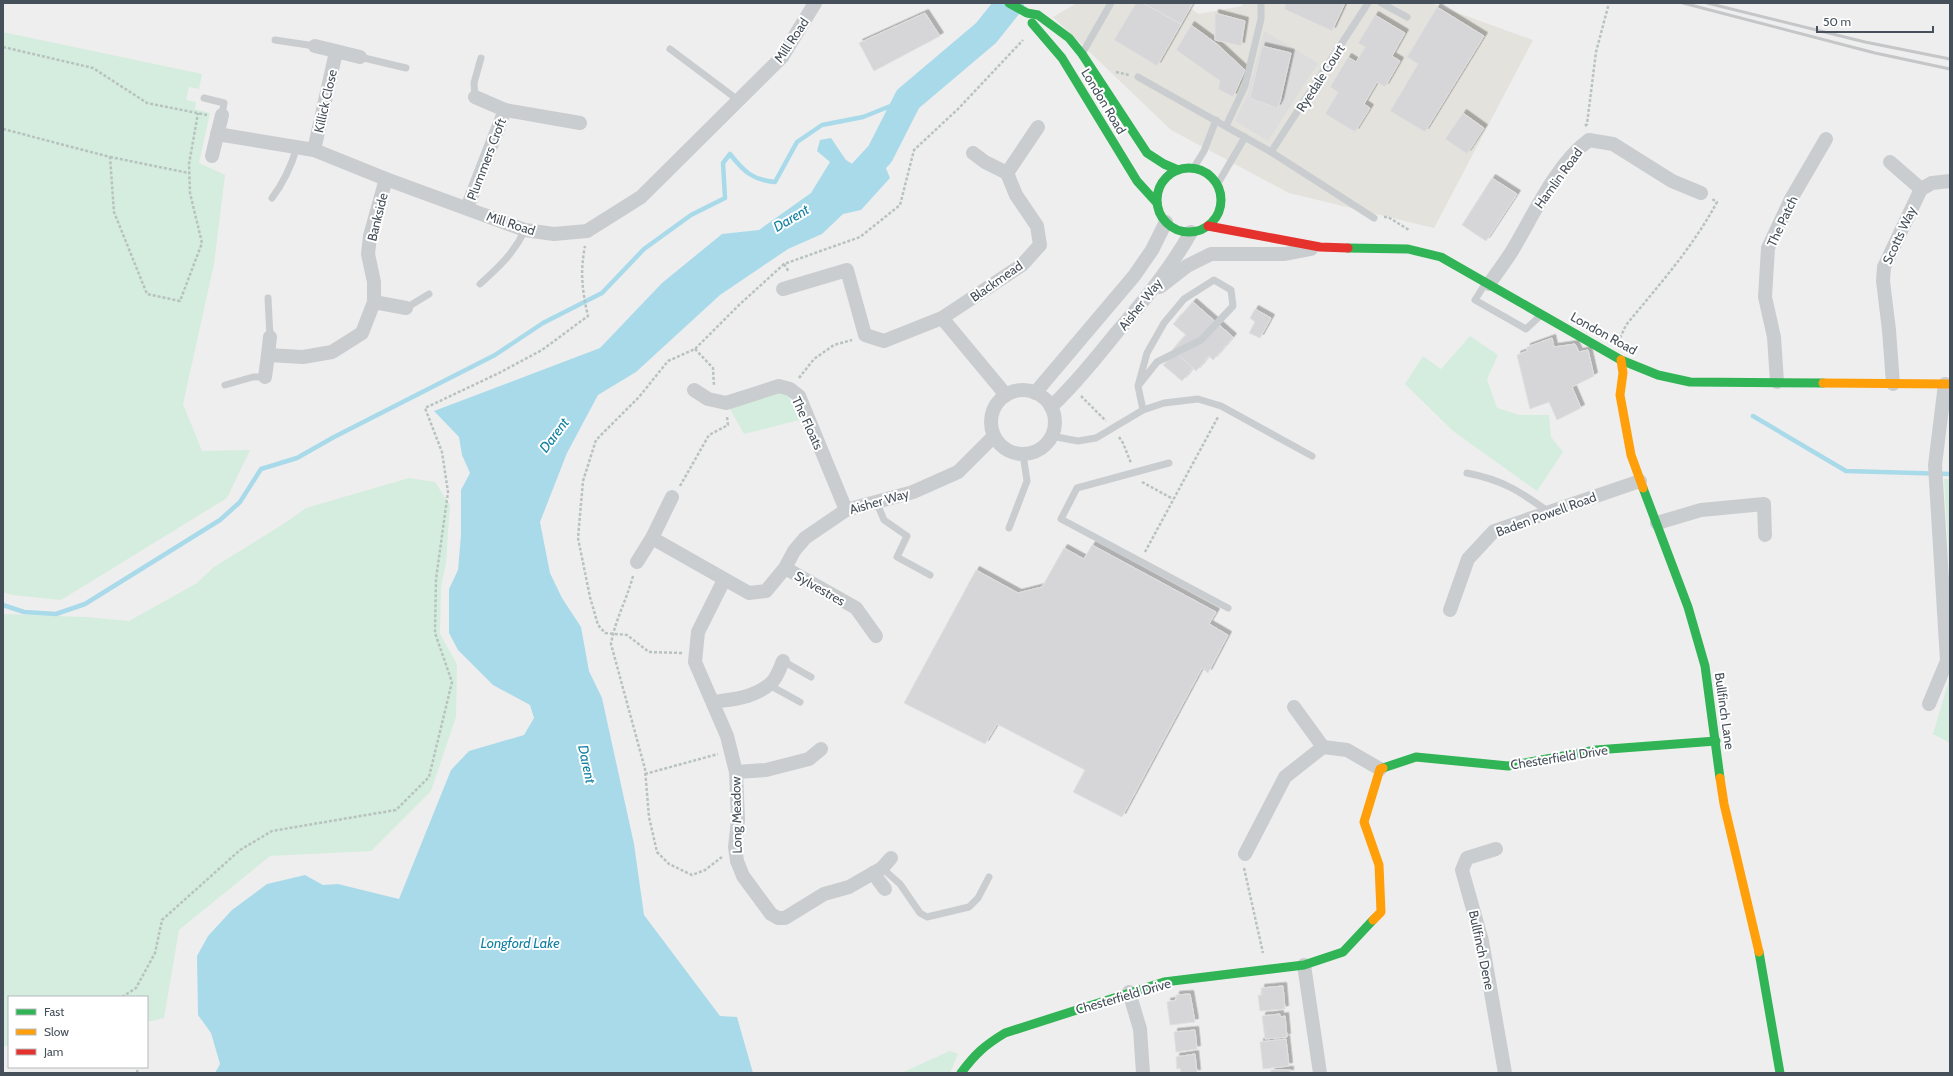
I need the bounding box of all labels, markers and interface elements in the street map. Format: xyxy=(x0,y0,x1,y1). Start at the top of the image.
scale bar xyxy=(1817,8,1933,34)
text: 50 m xyxy=(1823,14,1851,29)
street label: Mill Road xyxy=(770,15,812,65)
street label: Ryedale Court xyxy=(1292,41,1348,115)
street label: London Road xyxy=(1078,65,1130,137)
street label: Killick Close xyxy=(310,68,340,134)
street label: Plummers Croft xyxy=(463,115,509,202)
street label: Hamlin Road xyxy=(1531,145,1585,211)
street label: Bankside xyxy=(363,191,391,243)
street label: The Patch xyxy=(1763,193,1801,249)
water label: Darent xyxy=(770,200,813,236)
street label: Scotts Way xyxy=(1879,203,1920,266)
street label: Mill Road xyxy=(485,208,537,238)
street label: Blackmead xyxy=(967,257,1025,305)
street label: Aisher Way xyxy=(1115,275,1165,333)
street label: London Road xyxy=(1568,308,1640,358)
street label: The Floats xyxy=(789,394,827,452)
water label: Darent xyxy=(535,413,573,456)
street label: Aisher Way xyxy=(847,485,911,517)
street label: Baden Powell Road xyxy=(1494,488,1598,540)
street label: Sylvestres xyxy=(792,567,849,609)
street label: Bullfinch Lane xyxy=(1712,671,1738,751)
street label: Chesterfield Drive xyxy=(1509,741,1609,773)
water label: Darent xyxy=(574,743,600,786)
street label: Long Meadow xyxy=(727,776,745,854)
street label: Bullfinch Dene xyxy=(1466,909,1498,992)
water label: Longford Lake xyxy=(480,934,560,952)
street label: Chesterfield Drive xyxy=(1074,975,1173,1017)
legend xyxy=(8,996,148,1068)
text: Fast xyxy=(44,1004,64,1019)
text: Slow xyxy=(44,1024,69,1039)
text: Jam xyxy=(43,1044,63,1059)

